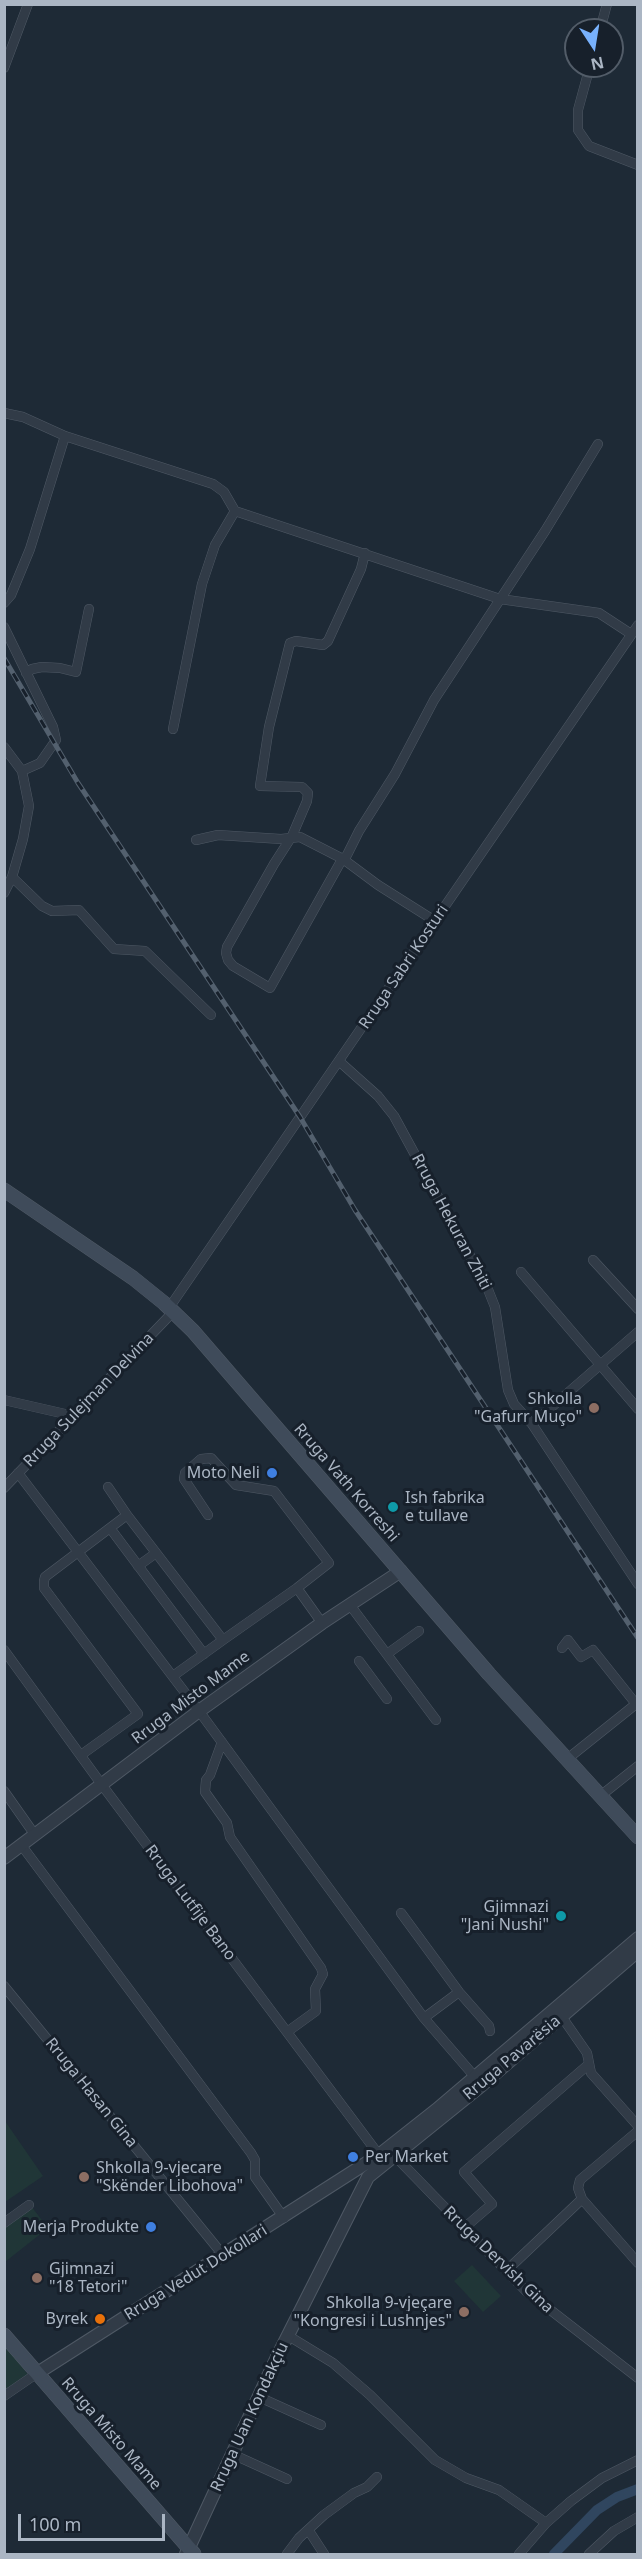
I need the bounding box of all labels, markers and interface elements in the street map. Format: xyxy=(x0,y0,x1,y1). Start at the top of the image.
north arrow xyxy=(564,18,624,78)
text: N xyxy=(589,52,606,76)
street label: Rruga Sabri Kosturi xyxy=(355,901,453,1033)
street label: Rruga Hekuran Zhiti xyxy=(407,1151,495,1293)
street label: Rruga Sulejman Delvina xyxy=(20,1329,158,1471)
place label: Shkolla "Gafurr Muço" xyxy=(474,1389,582,1427)
marker: Shkolla "Gafurr Muço" xyxy=(587,1401,601,1415)
street label: Rruga Vath Korreshi xyxy=(289,1420,403,1546)
place label: Moto Neli xyxy=(187,1463,260,1483)
marker: Moto Neli xyxy=(265,1466,279,1480)
place label: Ish fabrika e tullave xyxy=(405,1488,485,1526)
marker: Ish fabrika e tullave xyxy=(386,1500,400,1514)
street label: Rruga Misto Mame xyxy=(128,1647,254,1749)
street label: Rruga Lutfije Bano xyxy=(140,1842,240,1964)
place label: Gjimnazi "Jani Nushi" xyxy=(461,1897,549,1935)
marker: Gjimnazi "Jani Nushi" xyxy=(554,1909,568,1923)
street label: Rruga Pavarësia xyxy=(459,2012,565,2104)
street label: Rruga Hasan Gina xyxy=(41,2034,141,2152)
place label: Per Market xyxy=(365,2147,448,2167)
marker: Per Market xyxy=(346,2150,360,2164)
place label: Shkolla 9-vjecare "Skënder Libohova" xyxy=(96,2158,243,2196)
marker: Shkolla 9-vjecare "Skënder Libohova" xyxy=(77,2170,91,2184)
street label: Rruga Dervish Gina xyxy=(439,2203,557,2317)
place label: Merja Produkte xyxy=(23,2217,139,2237)
marker: Merja Produkte xyxy=(144,2220,158,2234)
street label: Rruga Vedut Dokollari xyxy=(121,2221,271,2325)
place label: Gjimnazi "18 Tetori" xyxy=(49,2259,128,2297)
marker: Gjimnazi "18 Tetori" xyxy=(30,2271,44,2285)
place label: Shkolla 9-vjeçare "Kongresi i Lushnjes" xyxy=(294,2293,452,2331)
marker: Shkolla 9-vjeçare "Kongresi i Lushnjes" xyxy=(457,2305,471,2319)
place label: Byrek xyxy=(46,2309,88,2329)
marker: Byrek xyxy=(93,2312,107,2326)
street label: Rruga Uan Kondakçiu xyxy=(207,2339,293,2495)
street label: Rruga Misto Mame xyxy=(57,2374,165,2494)
scale bar xyxy=(21,2502,168,2540)
text: 100 m xyxy=(29,2512,81,2536)

